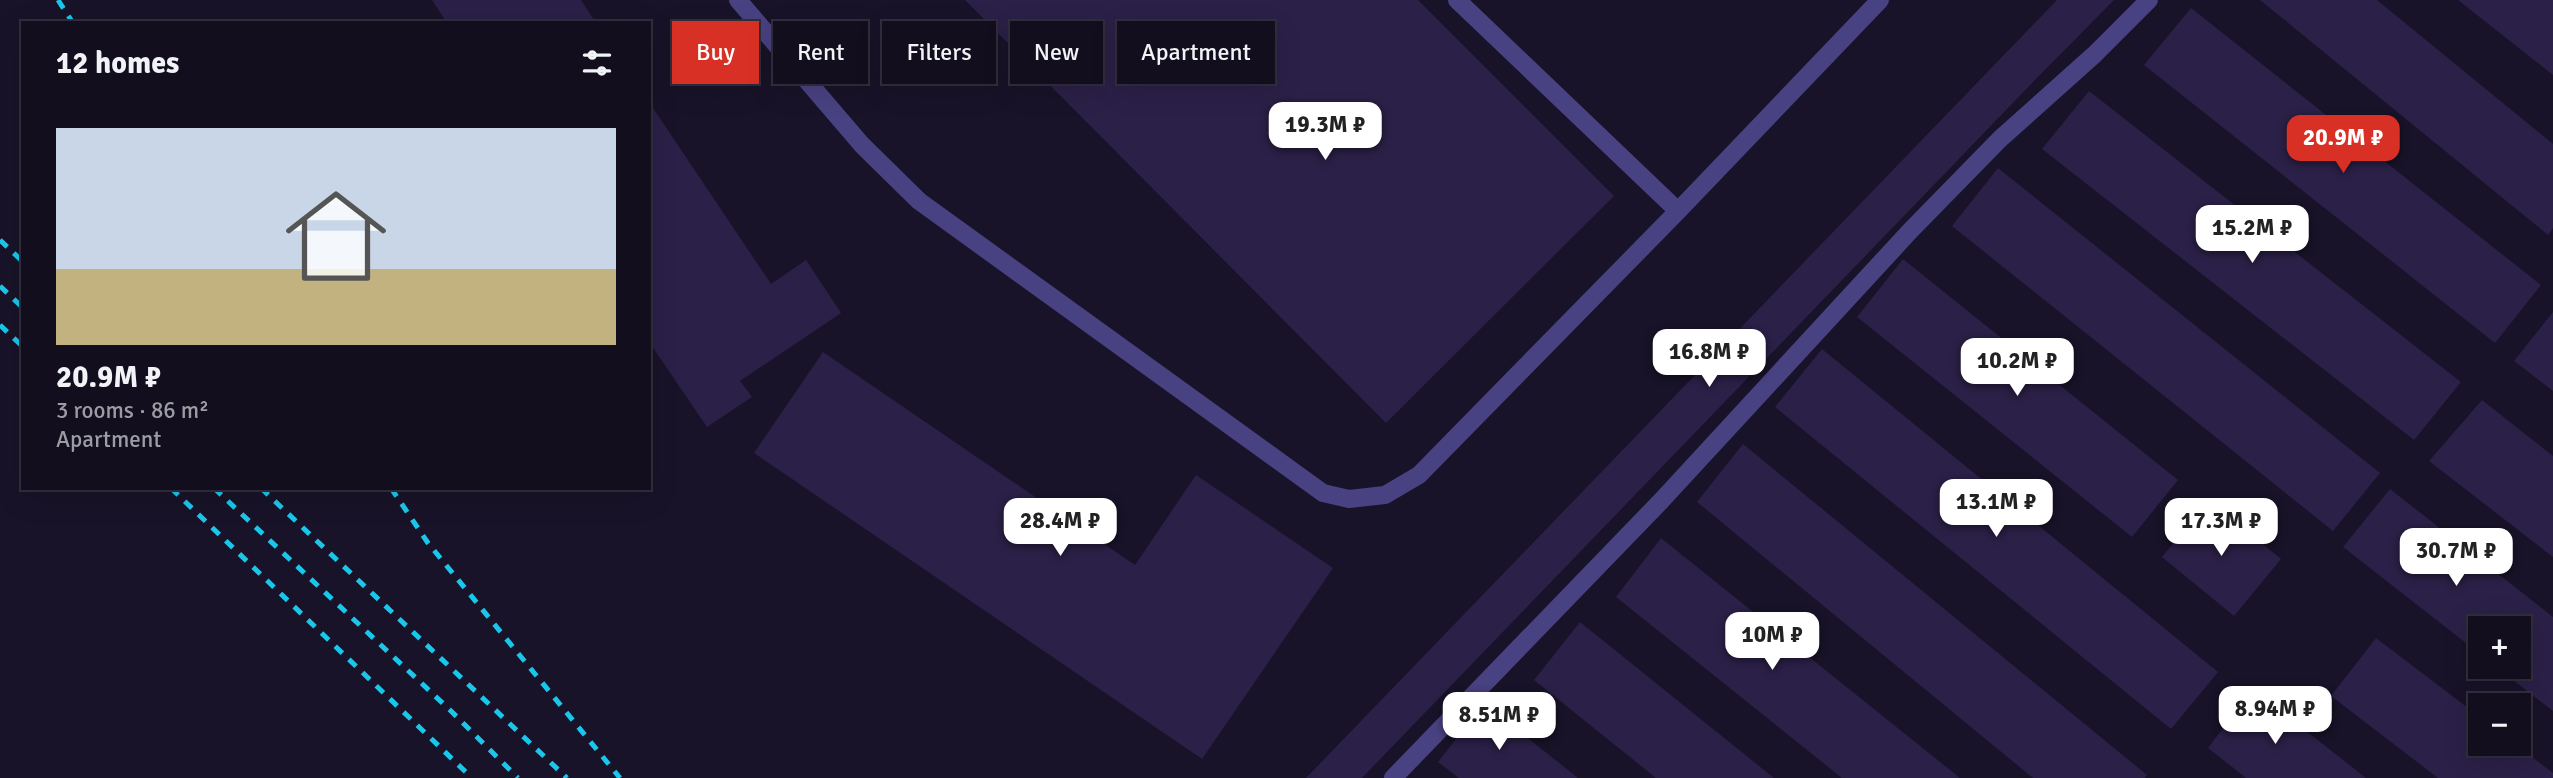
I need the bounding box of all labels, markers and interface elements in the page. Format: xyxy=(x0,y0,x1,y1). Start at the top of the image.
chip: Buy xyxy=(672,21,759,84)
chip: Rent xyxy=(773,21,868,84)
chip: Filters xyxy=(882,21,996,84)
chip: New xyxy=(1010,21,1103,84)
chip: Apartment xyxy=(1117,21,1275,84)
icon: filters xyxy=(578,44,616,82)
text: 12 homes xyxy=(56,45,179,82)
pin: 19.3M ₽ xyxy=(1260,102,1390,162)
text: 19.3M ₽ xyxy=(1285,110,1365,139)
pin: 20.9M ₽ xyxy=(2278,116,2408,175)
text: 20.9M ₽ xyxy=(2303,123,2383,152)
icon: home xyxy=(273,173,399,299)
pin: 15.2M ₽ xyxy=(2187,205,2317,265)
text: 15.2M ₽ xyxy=(2212,213,2292,242)
pin: 16.8M ₽ xyxy=(1644,330,1774,389)
text: 16.8M ₽ xyxy=(1669,337,1749,366)
pin: 10.2M ₽ xyxy=(1952,338,2082,398)
text: 10.2M ₽ xyxy=(1977,346,2057,375)
text: 20.9M ₽ xyxy=(56,359,161,396)
text: 3 rooms · 86 m² xyxy=(56,396,209,425)
text: Apartment xyxy=(56,425,161,454)
pin: 13.1M ₽ xyxy=(1931,480,2061,539)
text: 13.1M ₽ xyxy=(1956,487,2036,516)
pin: 28.4M ₽ xyxy=(995,498,1125,558)
pin: 17.3M ₽ xyxy=(2156,498,2286,558)
text: 28.4M ₽ xyxy=(1020,506,1100,535)
text: 17.3M ₽ xyxy=(2181,506,2261,535)
pin: 30.7M ₽ xyxy=(2391,528,2521,588)
text: 30.7M ₽ xyxy=(2416,536,2496,565)
pin: 10M ₽ xyxy=(1723,612,1821,672)
map controls xyxy=(2468,616,2531,756)
button: + xyxy=(2468,616,2531,679)
text: 10M ₽ xyxy=(1741,620,1803,649)
pin: 8.94M ₽ xyxy=(2210,686,2340,746)
pin: 8.51M ₽ xyxy=(1434,692,1564,752)
button: − xyxy=(2468,693,2531,756)
text: 8.94M ₽ xyxy=(2235,694,2315,723)
text: 8.51M ₽ xyxy=(1459,700,1539,729)

